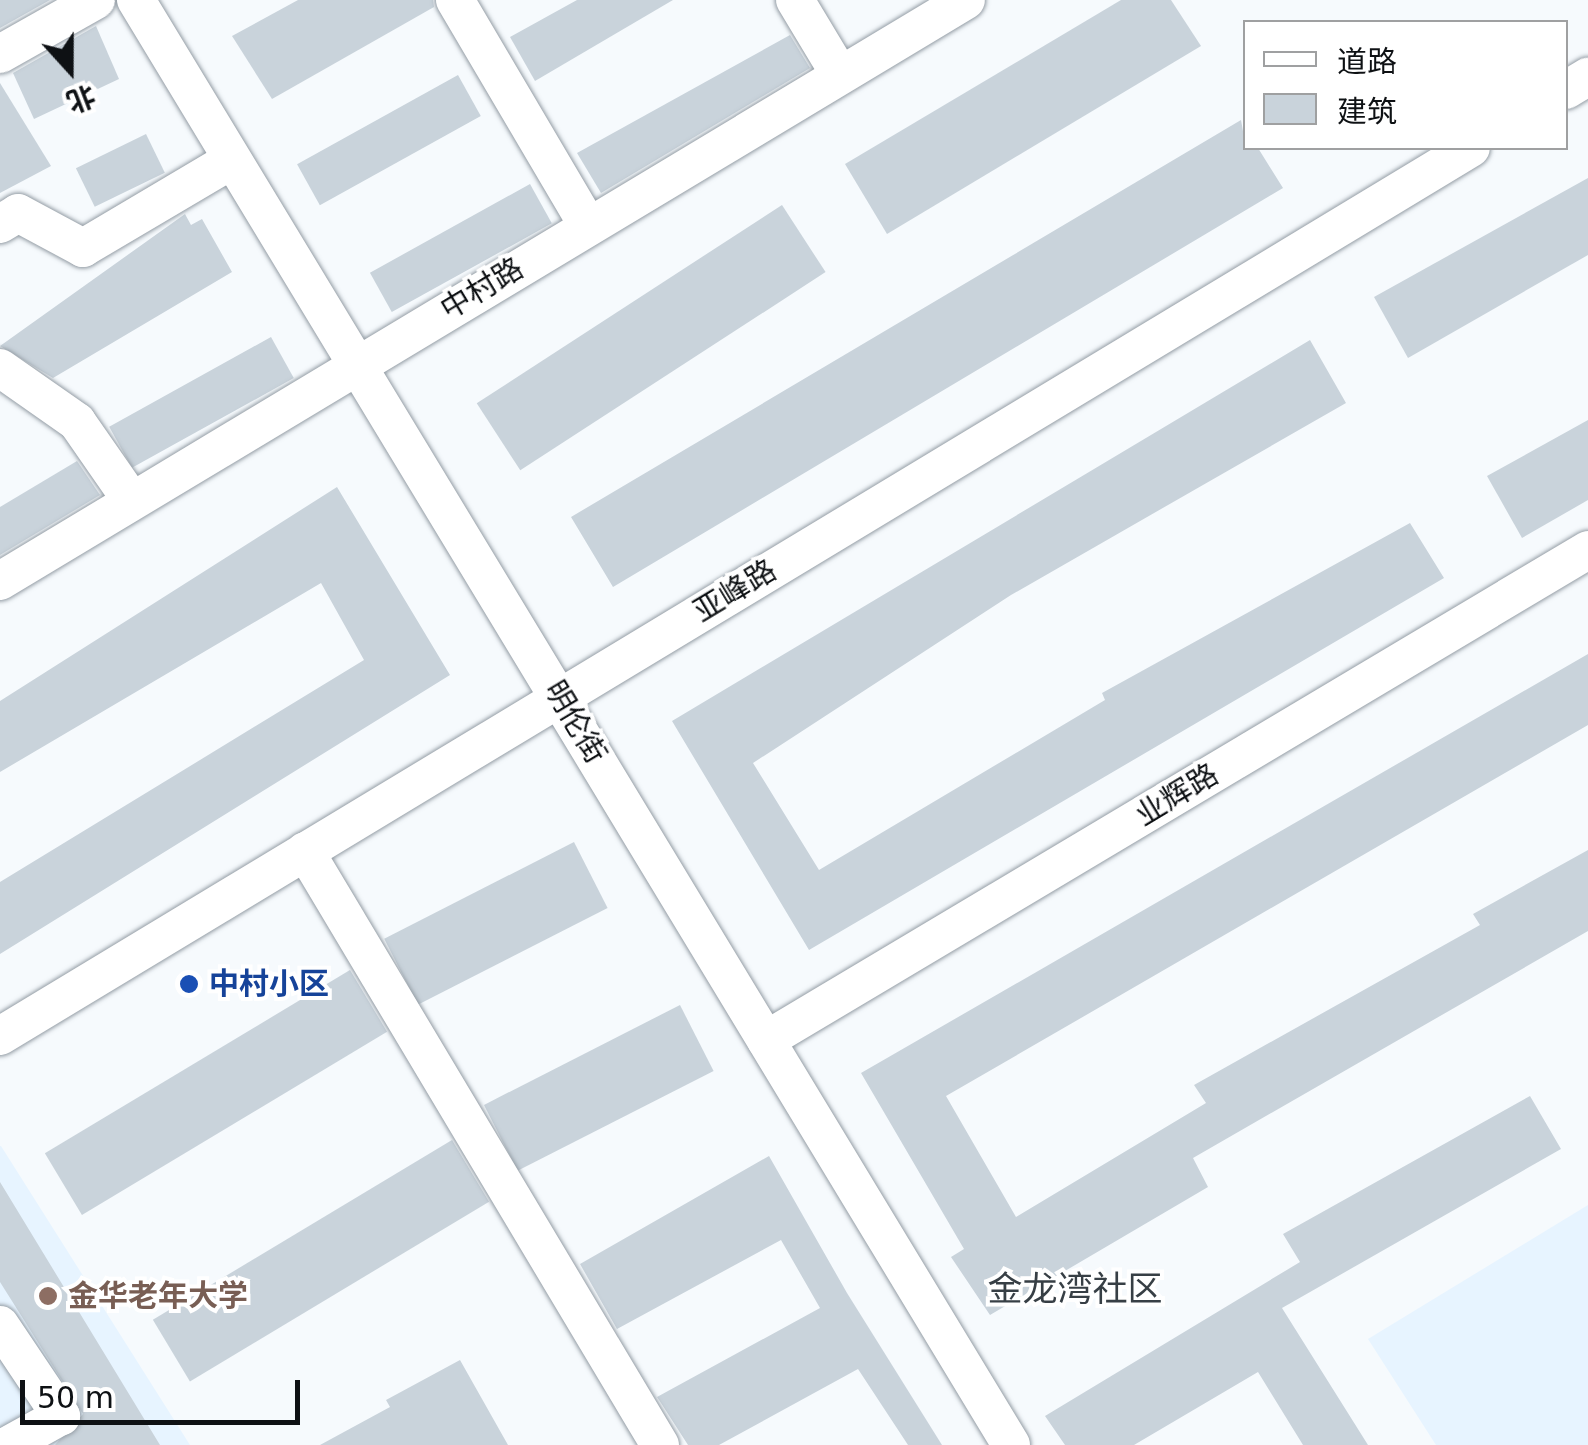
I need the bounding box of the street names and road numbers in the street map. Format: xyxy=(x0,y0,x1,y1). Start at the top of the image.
street label: 中村路 xyxy=(434,250,530,328)
street label: 亚峰路 xyxy=(687,552,783,630)
street label: 明伦街 xyxy=(536,674,614,770)
street label: 业辉路 xyxy=(1129,756,1225,834)

